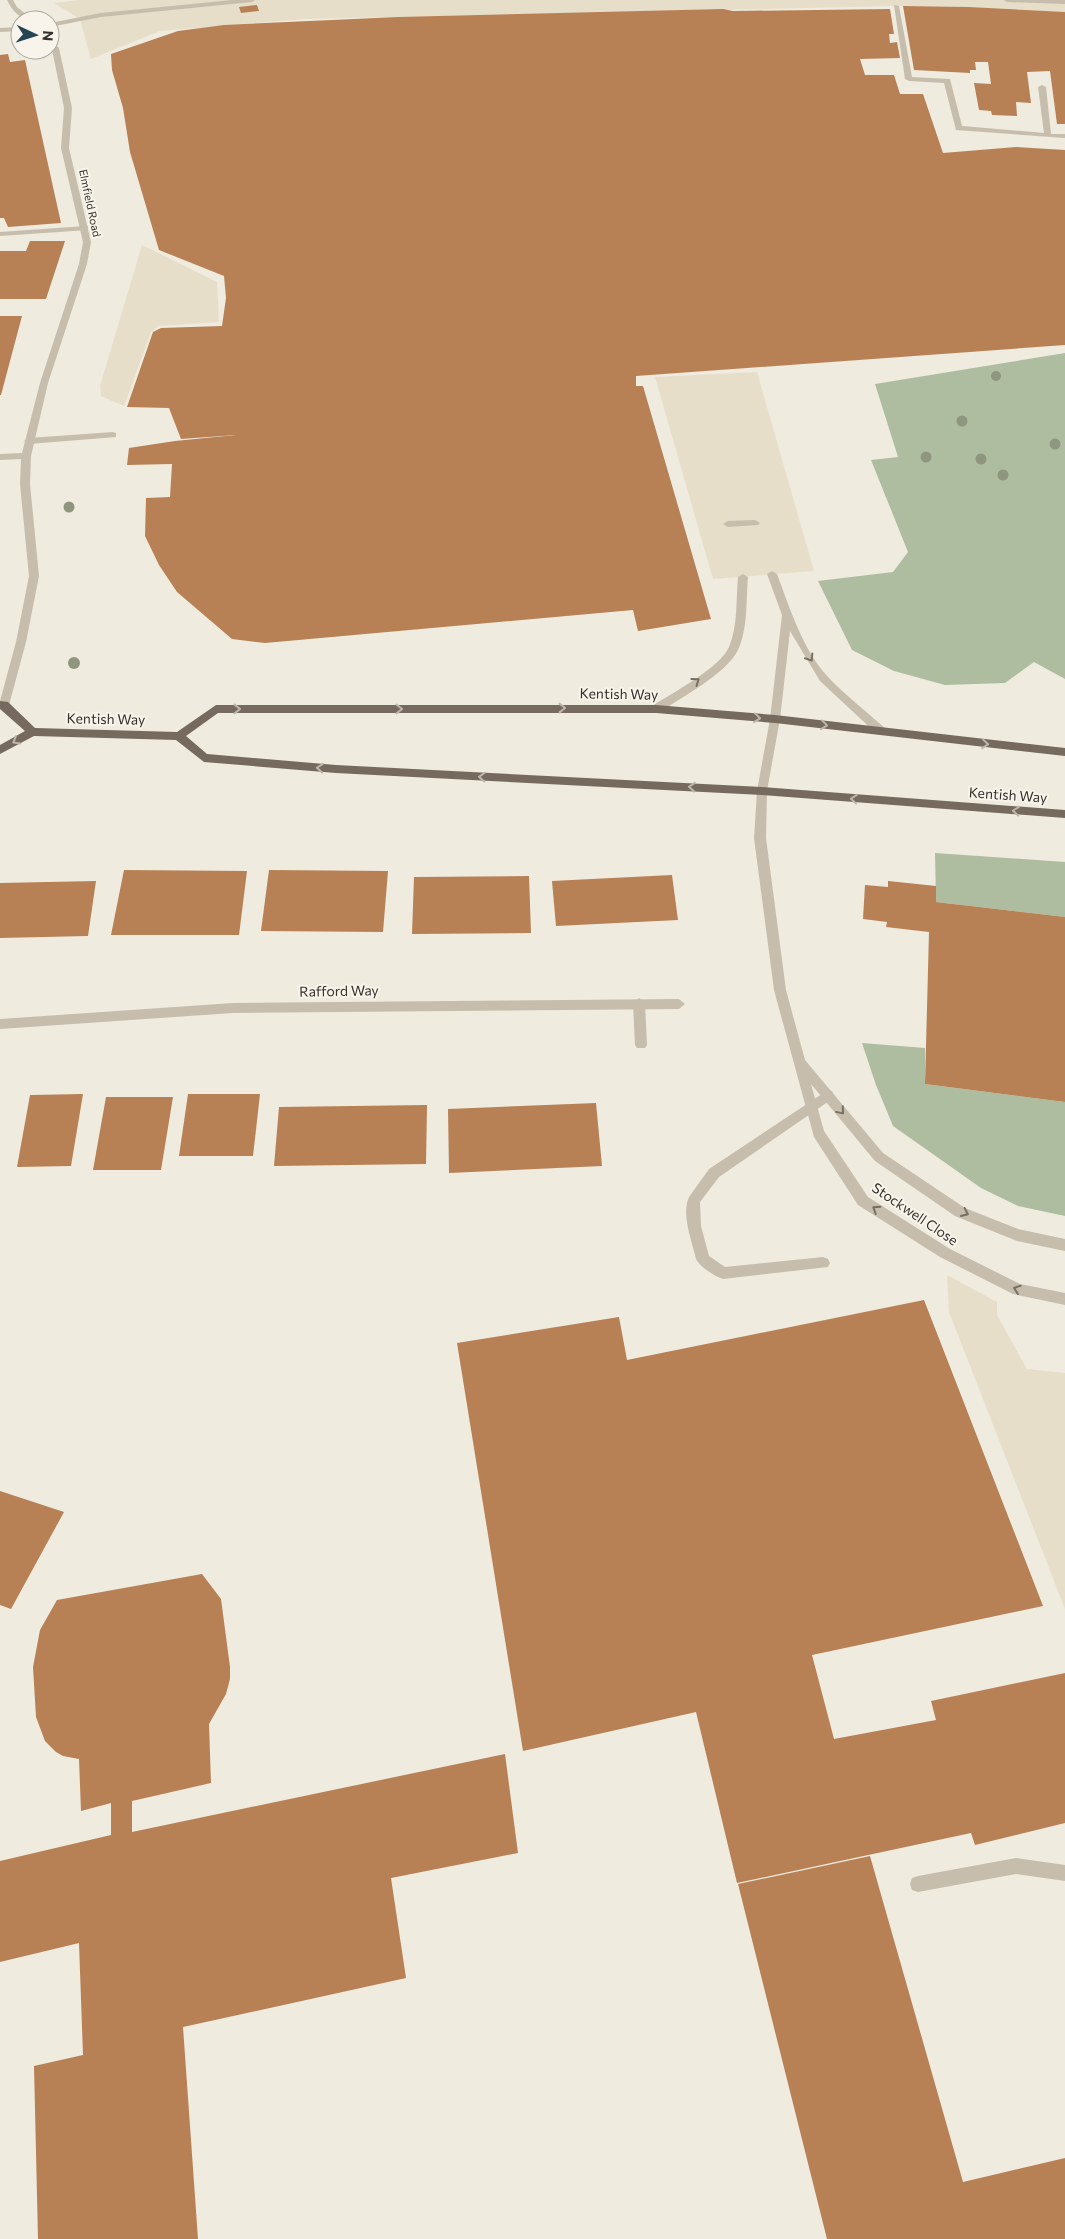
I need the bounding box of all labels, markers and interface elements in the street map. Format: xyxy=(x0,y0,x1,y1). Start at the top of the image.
north arrow xyxy=(10,10,60,60)
text: N xyxy=(40,30,57,42)
street label: Elmfield Road xyxy=(77,168,104,238)
one-way arrow xyxy=(804,653,814,662)
one-way arrow xyxy=(690,678,700,687)
street label: Kentish Way xyxy=(580,684,658,703)
one-way arrow xyxy=(558,703,566,713)
one-way arrow xyxy=(233,704,241,714)
one-way arrow xyxy=(396,704,403,714)
street label: Kentish Way xyxy=(67,709,145,728)
one-way arrow xyxy=(753,712,761,723)
one-way arrow xyxy=(820,719,828,730)
one-way arrow xyxy=(12,735,21,745)
one-way arrow xyxy=(981,738,989,749)
one-way arrow xyxy=(316,763,324,774)
one-way arrow xyxy=(478,771,486,782)
one-way arrow xyxy=(688,781,696,792)
street label: Kentish Way xyxy=(968,783,1048,806)
one-way arrow xyxy=(850,793,858,804)
one-way arrow xyxy=(1012,806,1020,817)
street label: Rafford Way xyxy=(299,981,379,1000)
one-way arrow xyxy=(836,1105,844,1114)
street label: Stockwell Close xyxy=(869,1179,961,1249)
one-way arrow xyxy=(873,1206,882,1216)
one-way arrow xyxy=(960,1207,969,1218)
one-way arrow xyxy=(1014,1285,1022,1295)

